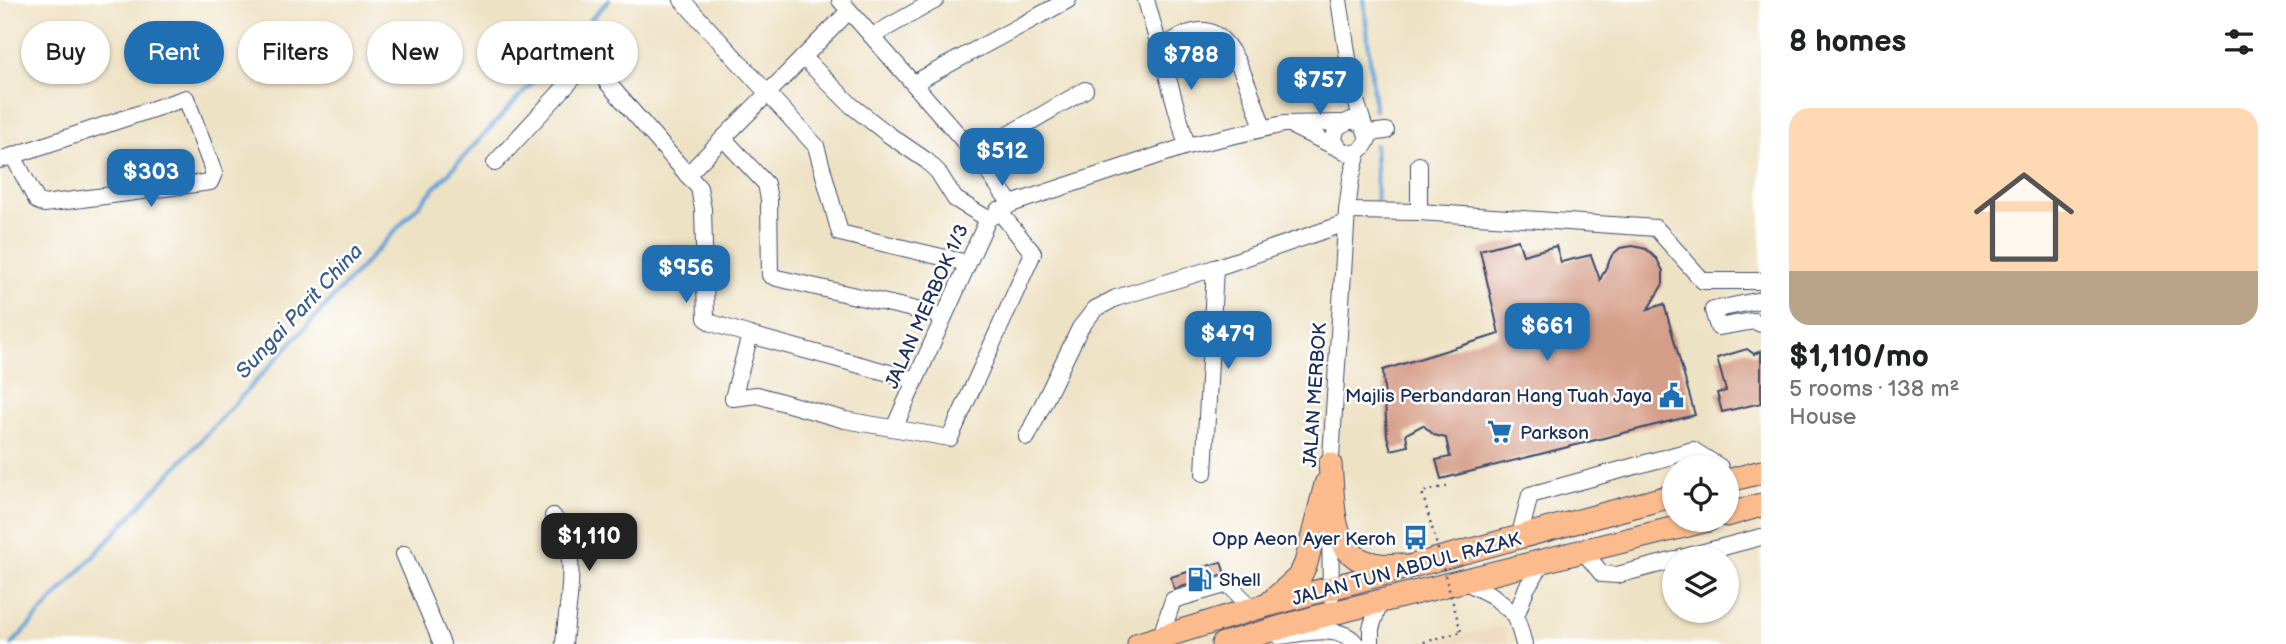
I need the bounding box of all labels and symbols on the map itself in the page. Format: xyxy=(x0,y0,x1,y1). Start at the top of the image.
pin: $788 xyxy=(1150,32,1232,92)
pin: $757 xyxy=(1279,58,1361,117)
pin: $512 xyxy=(961,128,1043,188)
pin: $303 xyxy=(110,150,192,209)
street label: JALAN MERBOK 1/3 xyxy=(881,221,974,392)
water label: Sungai Parit China xyxy=(231,239,368,384)
pin: $956 xyxy=(645,246,727,305)
pin: $661 xyxy=(1506,304,1588,363)
pin: $479 xyxy=(1187,312,1269,371)
street label: JALAN MERBOK xyxy=(1299,321,1332,468)
public building icon: Majlis Perbandaran Hang Tuah Jaya xyxy=(1658,381,1686,409)
place label: Majlis Perbandaran Hang Tuah Jaya xyxy=(1345,385,1652,408)
supermarket icon: Parkson xyxy=(1486,418,1514,446)
place label: Parkson xyxy=(1520,422,1589,445)
pin: $1,110 xyxy=(532,514,646,573)
bus stop icon: Opp Aeon Ayer Keroh xyxy=(1402,524,1430,552)
place label: Opp Aeon Ayer Keroh xyxy=(1212,528,1396,551)
street label: JALAN TUN ABDUL RAZAK xyxy=(1289,528,1524,611)
fuel station icon: Shell xyxy=(1185,565,1213,593)
place label: Shell xyxy=(1219,569,1261,592)

